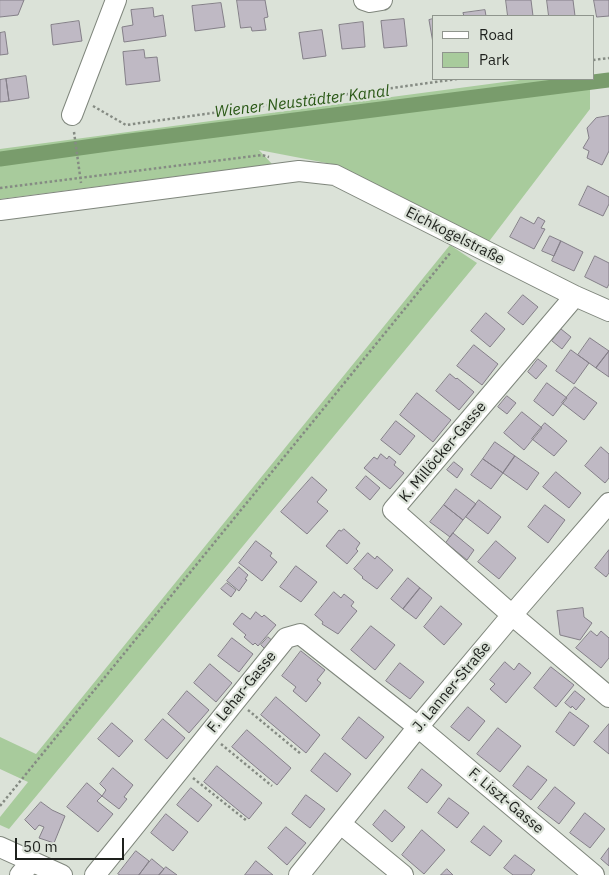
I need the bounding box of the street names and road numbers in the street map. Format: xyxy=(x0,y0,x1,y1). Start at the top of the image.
street label: Eichkogelstraße xyxy=(403,203,507,269)
street label: K. Millöcker-Gasse xyxy=(396,398,490,506)
street label: J. Lanner-Straße xyxy=(409,638,495,736)
street label: F. Lehar-Gasse xyxy=(204,648,280,736)
street label: F. Liszt-Gasse xyxy=(465,764,547,838)

